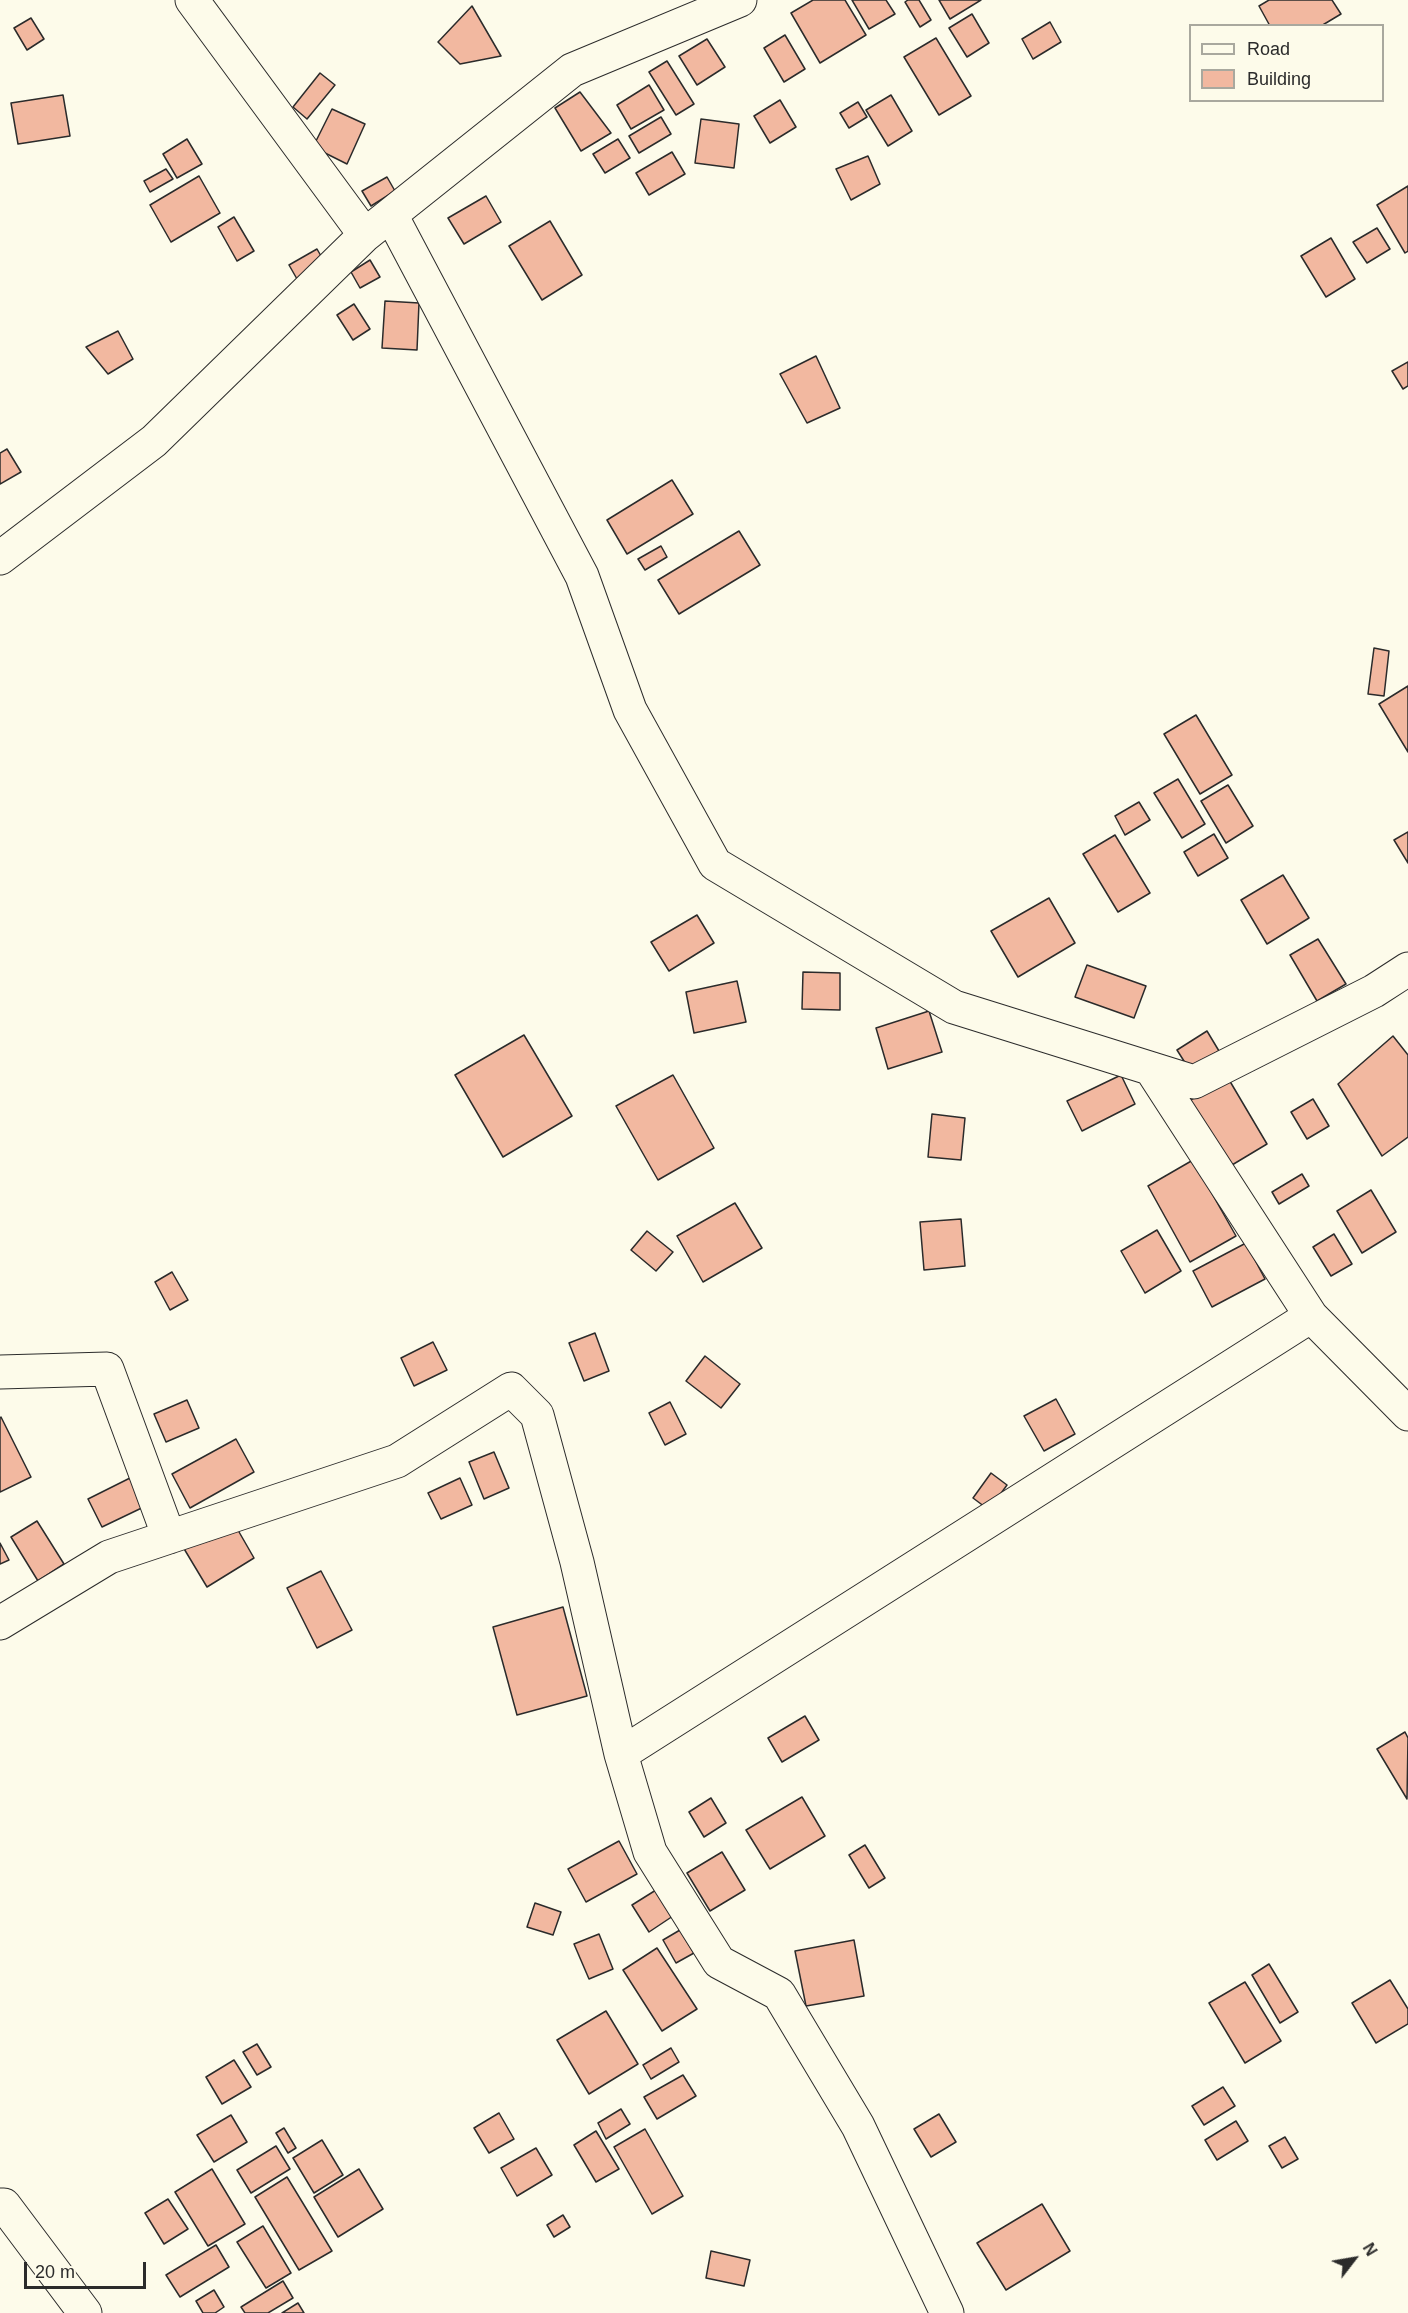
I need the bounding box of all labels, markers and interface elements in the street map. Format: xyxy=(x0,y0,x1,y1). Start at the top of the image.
legend xyxy=(1189,24,1384,102)
text: Road xyxy=(1247,39,1290,59)
text: Building xyxy=(1247,69,1311,89)
north arrow xyxy=(1324,2229,1384,2289)
text: N xyxy=(1360,2240,1380,2259)
scale bar xyxy=(27,2250,148,2288)
text: 20 m xyxy=(35,2262,75,2282)

